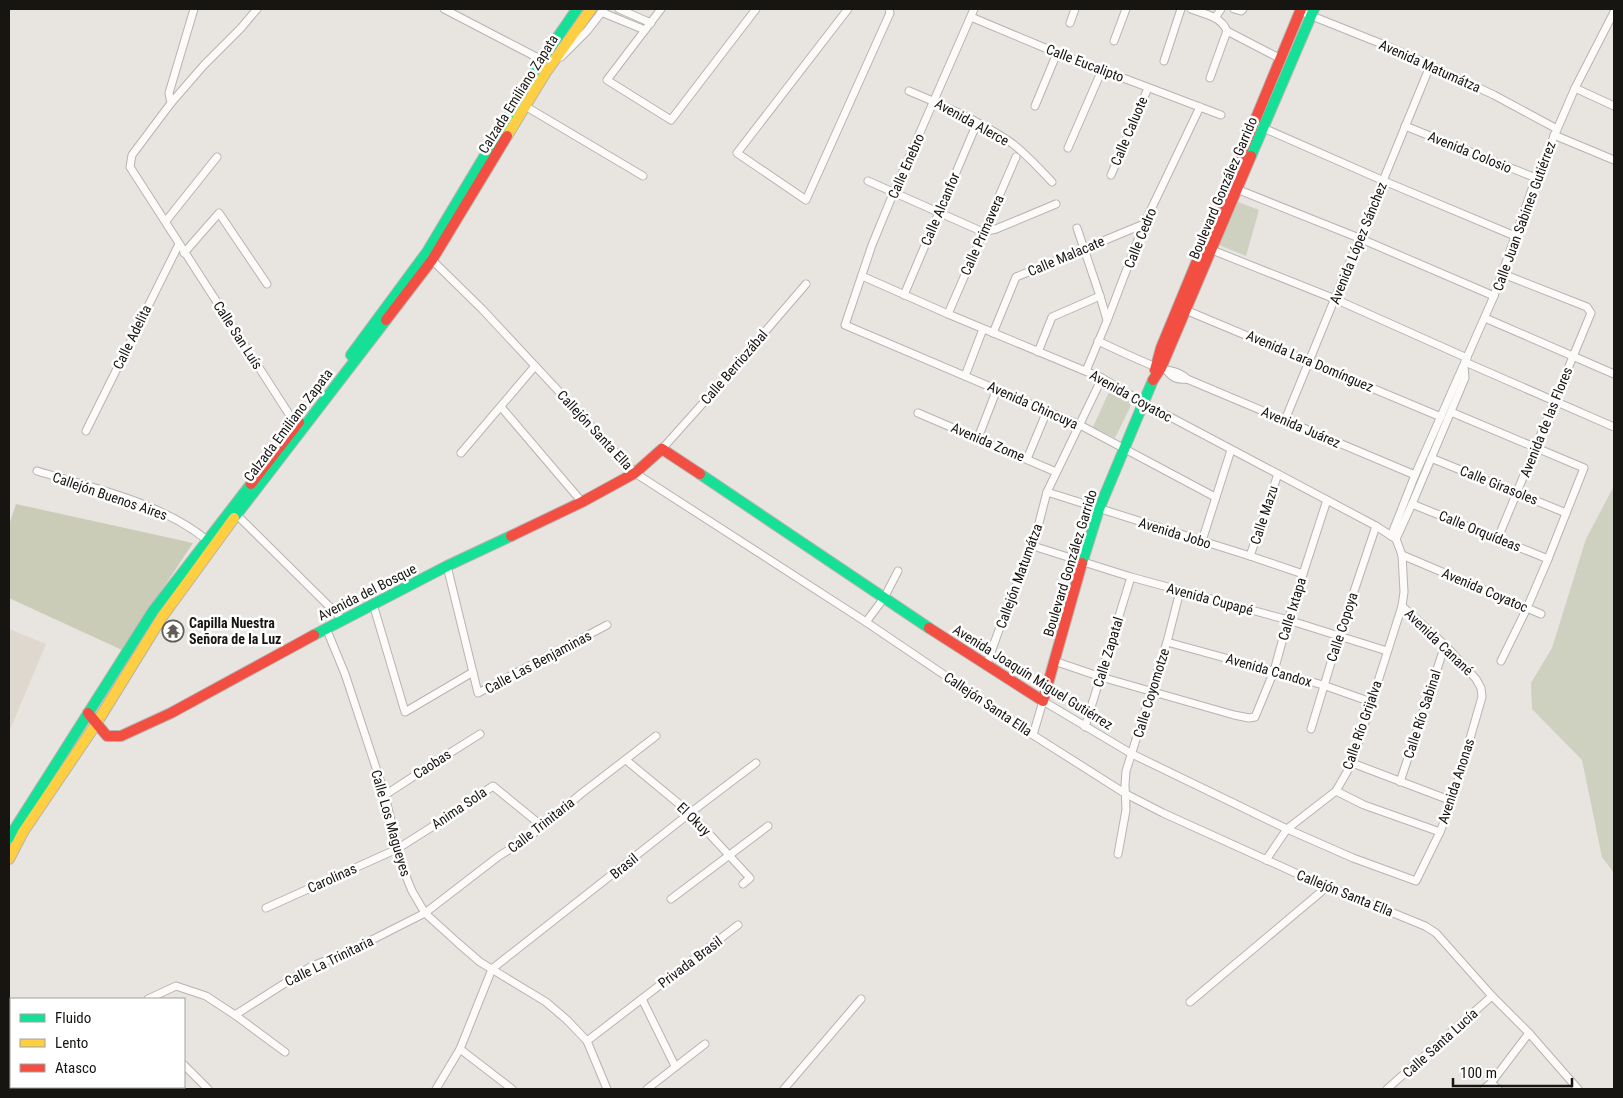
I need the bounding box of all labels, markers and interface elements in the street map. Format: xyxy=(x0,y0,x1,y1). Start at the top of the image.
street label: Calzada Emiliano Zapata xyxy=(475,32,561,156)
street label: Avenida Matumátza xyxy=(1377,36,1483,96)
street label: Calle Eucalipto xyxy=(1044,41,1126,85)
street label: Calle Caluote xyxy=(1107,94,1151,168)
street label: Avenida Alerce xyxy=(932,95,1012,149)
street label: Boulevard González Garrido xyxy=(1186,115,1260,261)
street label: Avenida Colosio xyxy=(1426,128,1514,176)
street label: Calle Enebro xyxy=(885,131,927,201)
street label: Calle Juan Sabines Gutiérrez xyxy=(1489,139,1559,293)
street label: Calle Alcanfor xyxy=(917,170,963,248)
street label: Avenida López Sánchez xyxy=(1326,180,1390,306)
street label: Calle Primavera xyxy=(957,192,1007,278)
street label: Calle Cedro xyxy=(1121,206,1159,270)
street label: Calle Malacate xyxy=(1025,232,1107,279)
street label: Calle San Luís xyxy=(210,298,266,372)
street label: Calle Adelita xyxy=(110,302,154,372)
street label: Calle Berriozábal xyxy=(697,327,771,407)
street label: Avenida Lara Domínguez xyxy=(1244,327,1376,395)
street label: Avenida de las Flores xyxy=(1517,365,1575,479)
street label: Calzada Emiliano Zapata xyxy=(240,366,336,484)
street label: Avenida Coyatoc xyxy=(1087,367,1175,425)
street label: Avenida Chincuya xyxy=(985,378,1081,432)
street label: Callejón Santa Ella xyxy=(554,387,636,473)
street label: Avenida Juárez xyxy=(1259,403,1343,451)
street label: Avenida Zome xyxy=(949,419,1028,465)
street label: Calle Girasoles xyxy=(1458,462,1540,508)
street label: Callejón Buenos Aires xyxy=(50,469,170,523)
street label: Calle Mazu xyxy=(1247,483,1281,547)
street label: Boulevard González Garrido xyxy=(1040,488,1100,638)
street label: Calle Orquídeas xyxy=(1437,507,1523,555)
street label: Avenida Jobo xyxy=(1137,514,1213,552)
street label: Callejón Matumátza xyxy=(993,521,1045,631)
street label: Avenida del Bosque xyxy=(315,560,419,624)
street label: Avenida Coyatoc xyxy=(1440,565,1530,615)
street label: Calle Ixtapa xyxy=(1275,576,1309,642)
street label: Avenida Cupapé xyxy=(1165,580,1255,618)
street label: Calle Copoya xyxy=(1323,590,1361,664)
street label: Avenida Canané xyxy=(1402,605,1477,679)
place label: Capilla Nuestra Señora de la Luz xyxy=(189,615,281,647)
street label: Calle Zapatal xyxy=(1090,615,1126,689)
temple icon: Capilla Nuestra Señora de la Luz xyxy=(161,619,185,643)
street label: Avenida Joaquín Miguel Gutiérrez xyxy=(950,621,1116,733)
street label: Calle Las Benjaminas xyxy=(482,627,594,697)
street label: Calle Coyomotze xyxy=(1130,646,1172,740)
street label: Avenida Candox xyxy=(1224,650,1314,690)
street label: Calle Río Sabinal xyxy=(1400,667,1444,761)
street label: Callejón Santa Ella xyxy=(941,669,1035,739)
street label: Calle Río Grijalva xyxy=(1339,678,1385,772)
street label: Avenida Anonas xyxy=(1435,736,1477,826)
street label: Caobas xyxy=(410,746,454,782)
street label: Calle Los Magueyes xyxy=(368,768,414,878)
street label: Anima Sola xyxy=(429,784,489,832)
street label: Calle Trinitaria xyxy=(505,794,577,856)
street label: El Okuy xyxy=(674,799,714,839)
street label: Brasil xyxy=(607,850,641,882)
street label: Carolinas xyxy=(305,860,359,896)
street label: Callejón Santa Ella xyxy=(1294,866,1396,920)
street label: Calle La Trinitaria xyxy=(282,933,376,989)
street label: Privada Brasil xyxy=(655,933,725,991)
legend xyxy=(10,998,185,1088)
street label: Calle Santa Lucía xyxy=(1399,1005,1481,1081)
text: Fluido xyxy=(55,1009,91,1027)
text: Lento xyxy=(55,1034,88,1052)
scale bar xyxy=(1453,1056,1572,1088)
text: Atasco xyxy=(55,1059,96,1077)
text: 100 m xyxy=(1460,1064,1497,1082)

